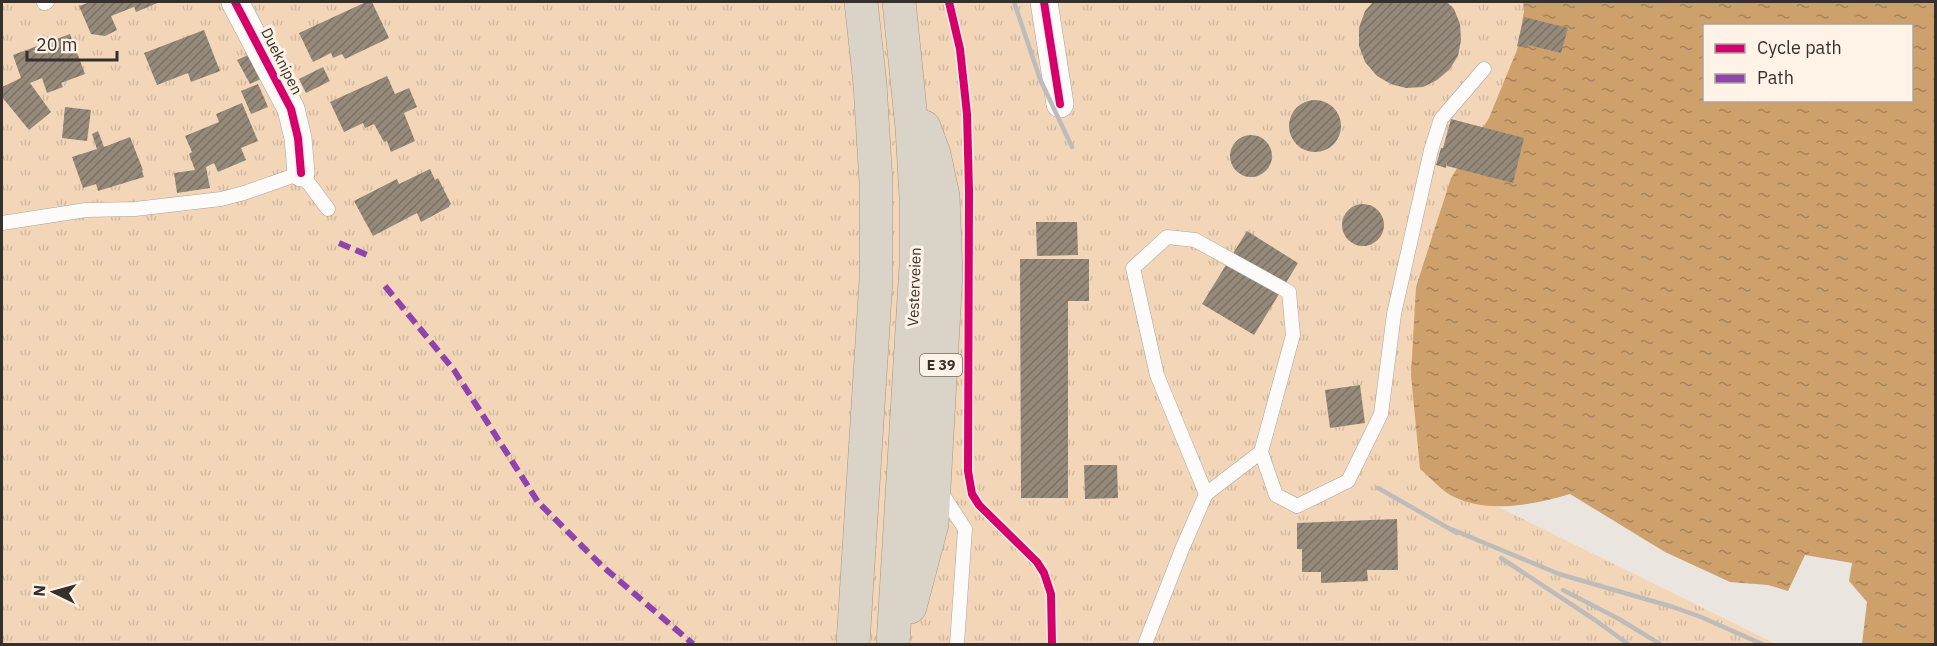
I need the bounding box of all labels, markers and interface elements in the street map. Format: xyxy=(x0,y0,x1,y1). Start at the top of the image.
scale bar xyxy=(27,24,117,62)
street label: Dueknipen xyxy=(257,24,307,98)
legend xyxy=(1703,24,1913,102)
text: 20 m xyxy=(36,33,78,56)
text: Cycle path xyxy=(1757,36,1842,59)
text: Path xyxy=(1757,66,1794,89)
street label: Vesterveien xyxy=(903,247,925,327)
road number: E 39 xyxy=(920,354,962,376)
north arrow xyxy=(24,562,84,622)
text: N xyxy=(29,584,50,597)

